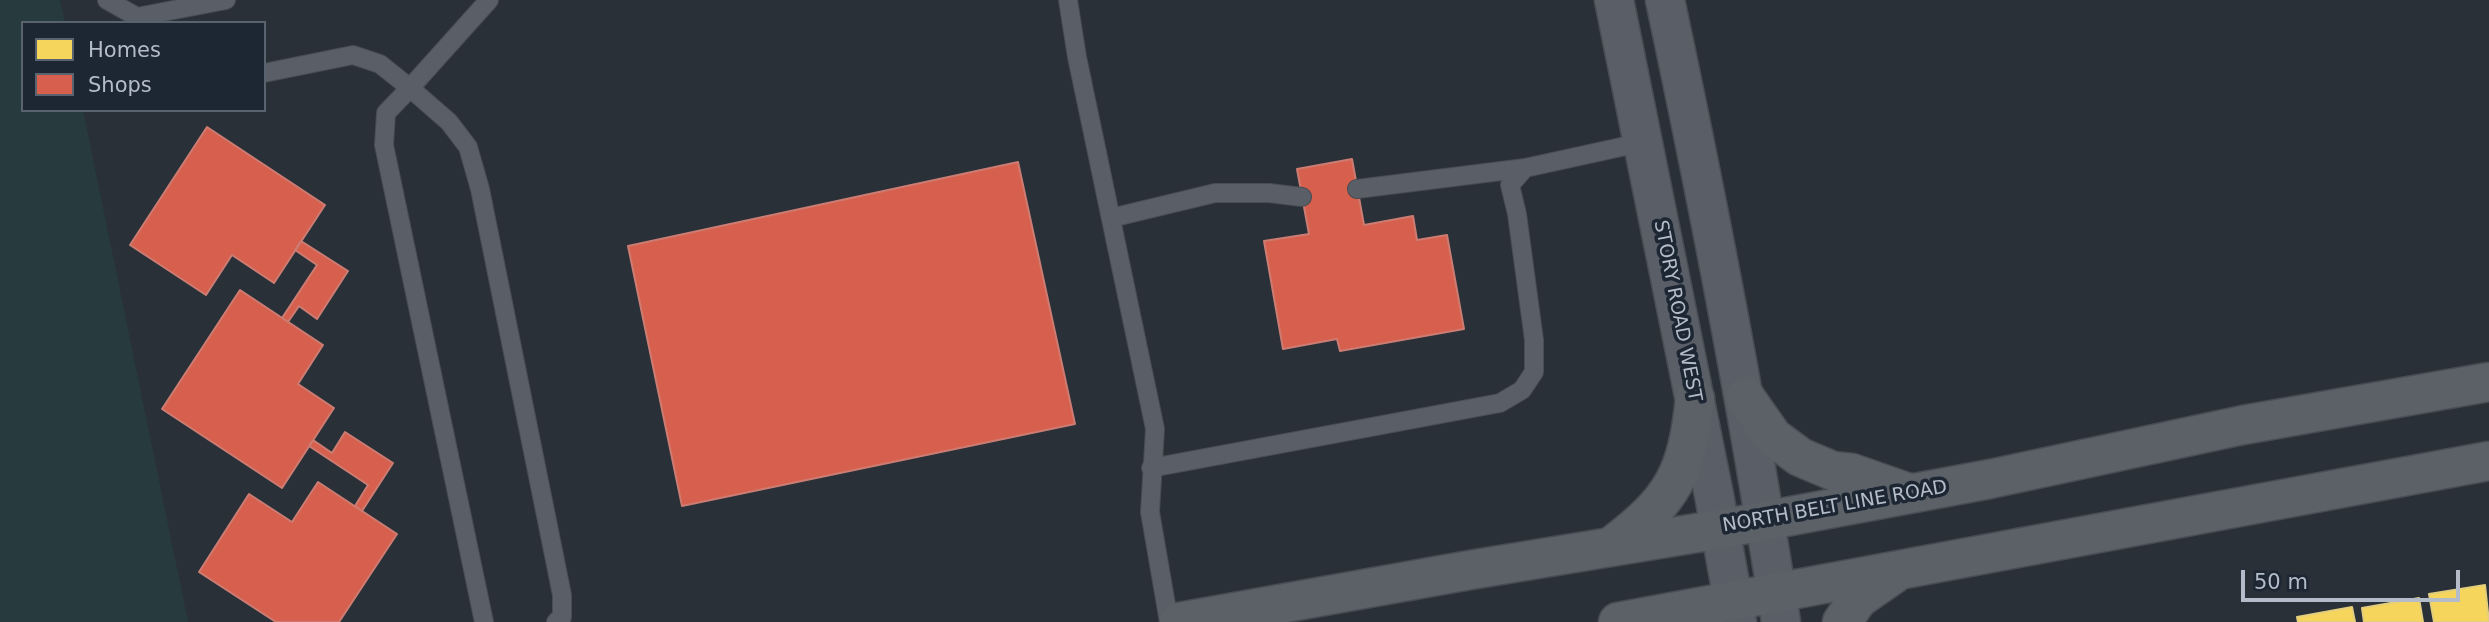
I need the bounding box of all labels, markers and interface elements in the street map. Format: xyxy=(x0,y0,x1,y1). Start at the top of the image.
legend xyxy=(21,21,266,112)
text: Homes xyxy=(88,38,161,62)
text: Shops xyxy=(88,73,152,97)
street label: STORY ROAD WEST xyxy=(1648,218,1706,404)
street label: NORTH BELT LINE ROAD xyxy=(1721,476,1949,538)
scale bar xyxy=(2244,556,2463,600)
text: 50 m xyxy=(2254,570,2308,594)

